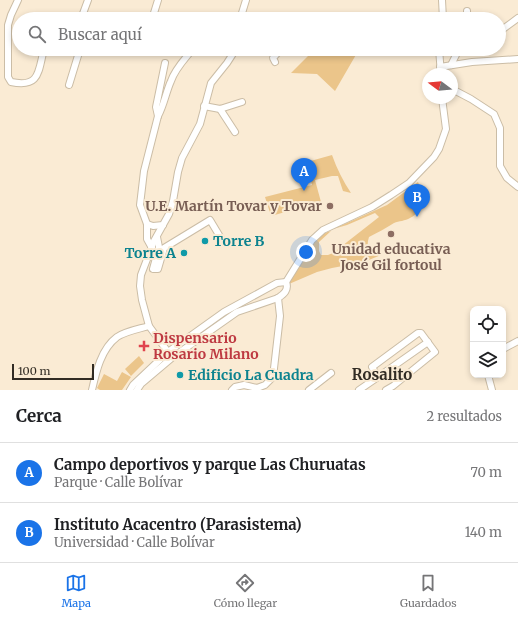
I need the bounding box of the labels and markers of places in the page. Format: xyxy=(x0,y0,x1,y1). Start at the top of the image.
pin: A xyxy=(291,158,317,191)
pin: B xyxy=(404,184,430,217)
place label: U.E. Martín Tovar y Tovar xyxy=(145,197,322,215)
marker: U.E. Martín Tovar y Tovar xyxy=(325,201,335,211)
marker: Unidad educativa José Gil fortoul xyxy=(386,229,396,239)
place label: Torre B xyxy=(213,232,265,250)
marker: Torre B xyxy=(200,236,210,246)
place label: Unidad educativa José Gil fortoul xyxy=(331,240,451,274)
place label: Torre A xyxy=(124,244,177,262)
marker: Torre A xyxy=(179,248,189,258)
place label: Dispensario Rosario Milano xyxy=(153,329,259,363)
marker: Dispensario Rosario Milano xyxy=(138,340,150,352)
place label: Edificio La Cuadra xyxy=(188,366,314,384)
marker: Edificio La Cuadra xyxy=(175,370,185,380)

